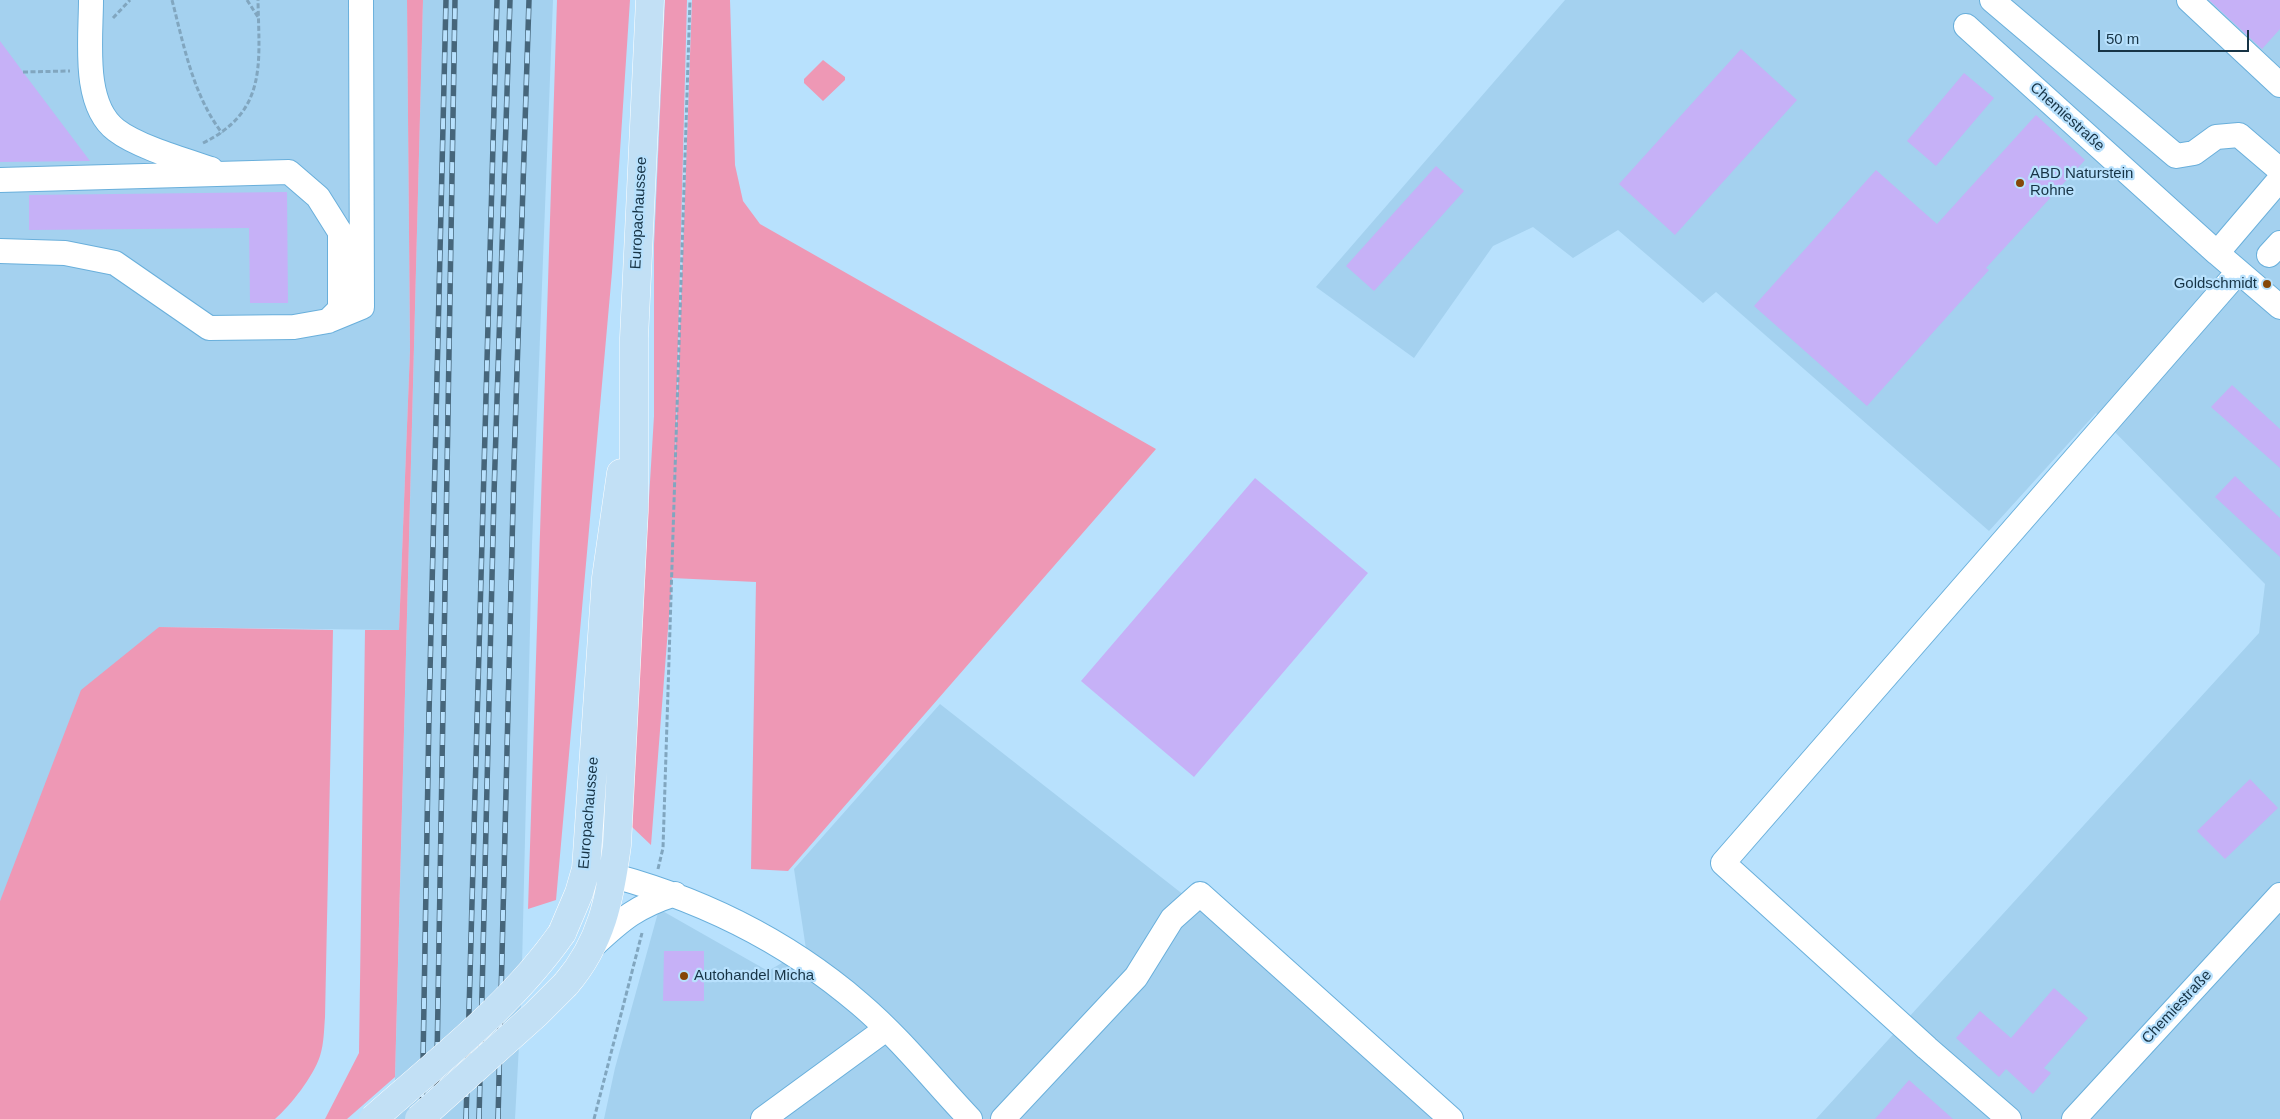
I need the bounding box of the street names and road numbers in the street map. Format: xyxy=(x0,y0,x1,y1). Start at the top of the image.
street label: Chemiestraße xyxy=(2026,79,2108,155)
street label: Europachaussee xyxy=(627,156,651,270)
street label: Europachaussee xyxy=(575,756,603,870)
street label: Chemiestraße xyxy=(2138,966,2216,1048)

